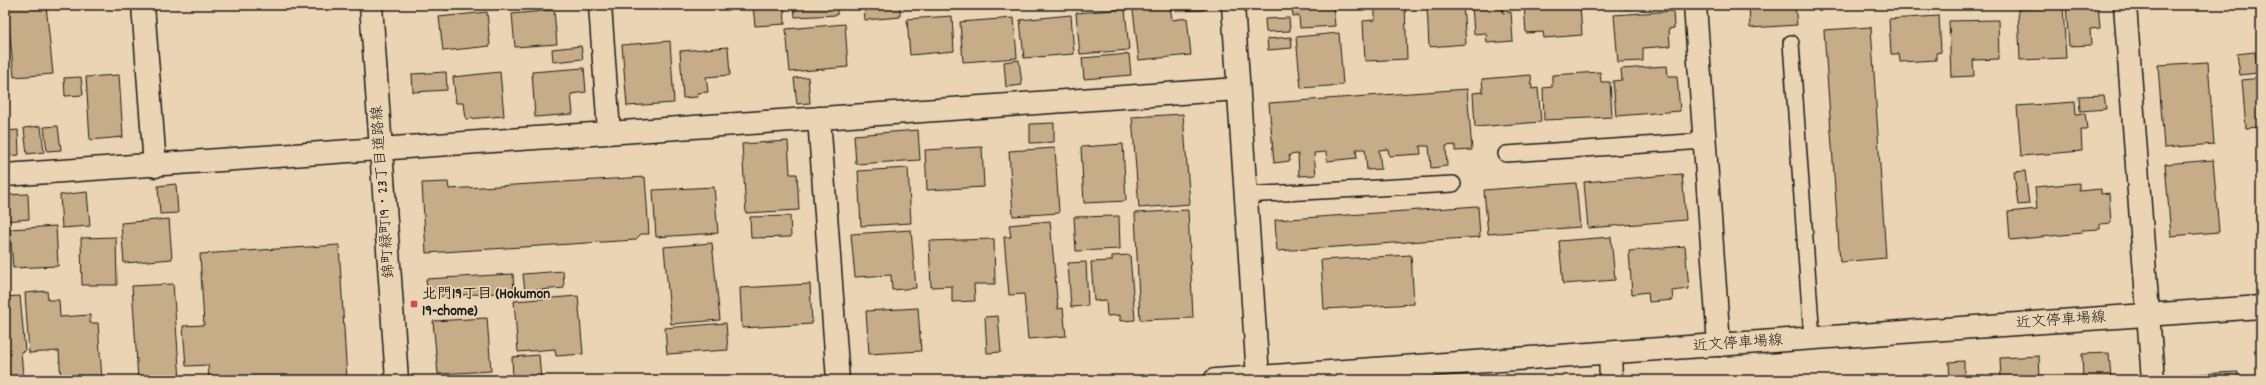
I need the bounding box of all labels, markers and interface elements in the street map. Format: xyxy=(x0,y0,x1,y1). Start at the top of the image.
street label: 錦町緑町19・23丁目道路線 xyxy=(367,105,401,279)
place label: 北門19丁目 (Hokumon 19-chome) xyxy=(422,284,550,323)
marker: 北門19丁目 (Hokumon 19-chome) xyxy=(409,299,419,309)
street label: 近文停車場線 xyxy=(2015,307,2107,335)
street label: 近文停車場線 xyxy=(1692,330,1784,358)

